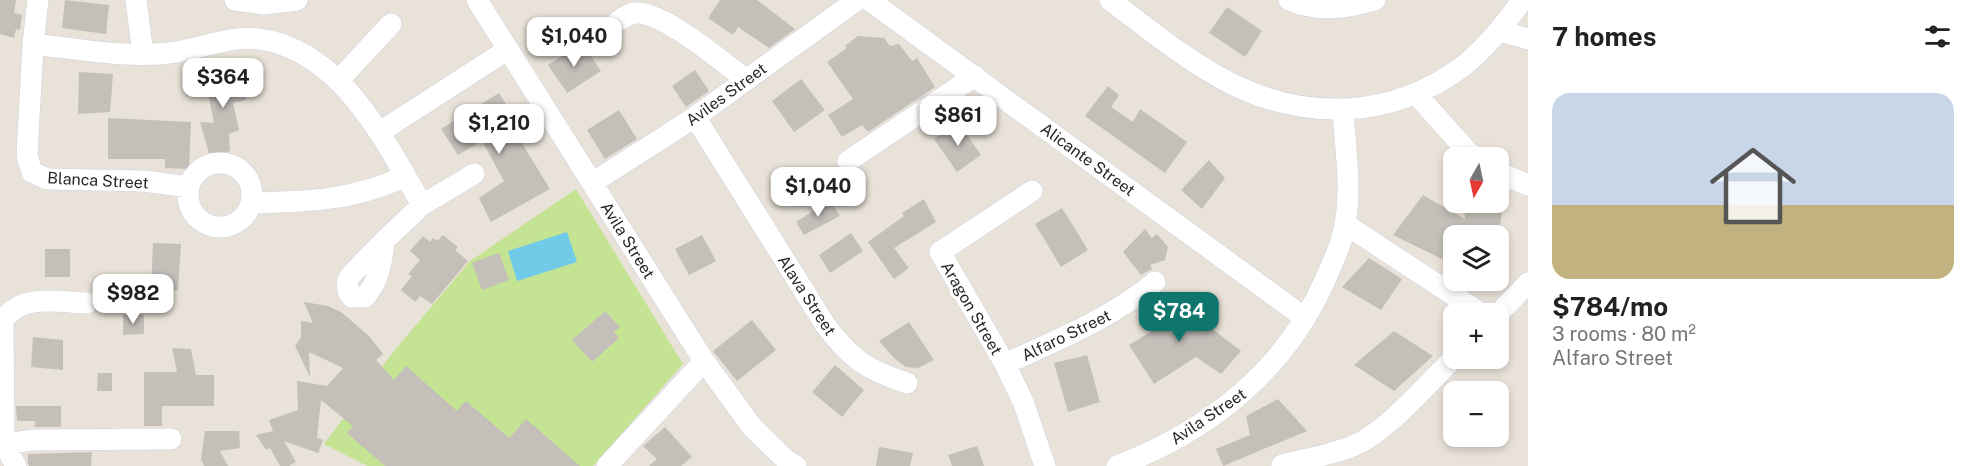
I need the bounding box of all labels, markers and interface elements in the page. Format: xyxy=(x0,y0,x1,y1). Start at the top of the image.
pin: $1,040 xyxy=(525,17,623,68)
icon: filters xyxy=(1921,20,1954,53)
text: 7 homes xyxy=(1552,21,1656,52)
text: $1,040 xyxy=(541,24,607,48)
pin: $364 xyxy=(187,58,259,109)
street label: Aviles Street xyxy=(682,59,770,130)
text: $364 xyxy=(196,65,250,89)
pin: $861 xyxy=(922,96,994,147)
text: $861 xyxy=(934,103,982,127)
pin: $1,210 xyxy=(450,104,548,155)
text: $1,210 xyxy=(468,111,530,135)
street label: Alicante Street xyxy=(1037,119,1139,200)
icon: home xyxy=(1699,132,1807,240)
north arrow xyxy=(1443,147,1509,213)
map controls xyxy=(1443,147,1509,447)
pin: $1,040 xyxy=(769,167,867,218)
street label: Blanca Street xyxy=(47,168,149,193)
text: $1,040 xyxy=(785,174,851,198)
street label: Avila Street xyxy=(597,198,659,282)
button: layers xyxy=(1443,225,1509,291)
street label: Alava Street xyxy=(774,251,840,339)
street label: Aragon Street xyxy=(937,258,1006,358)
pin: $982 xyxy=(97,274,169,325)
text: $982 xyxy=(107,281,159,305)
text: $784/mo xyxy=(1552,291,1668,322)
pin: $784 xyxy=(1143,292,1215,343)
text: $784 xyxy=(1153,299,1205,323)
button: + xyxy=(1443,303,1509,369)
street label: Alfaro Street xyxy=(1019,306,1114,365)
text: 3 rooms · 80 m² xyxy=(1552,322,1696,346)
text: Alfaro Street xyxy=(1552,346,1673,370)
button: − xyxy=(1443,381,1509,447)
street label: Avila Street xyxy=(1167,384,1250,449)

